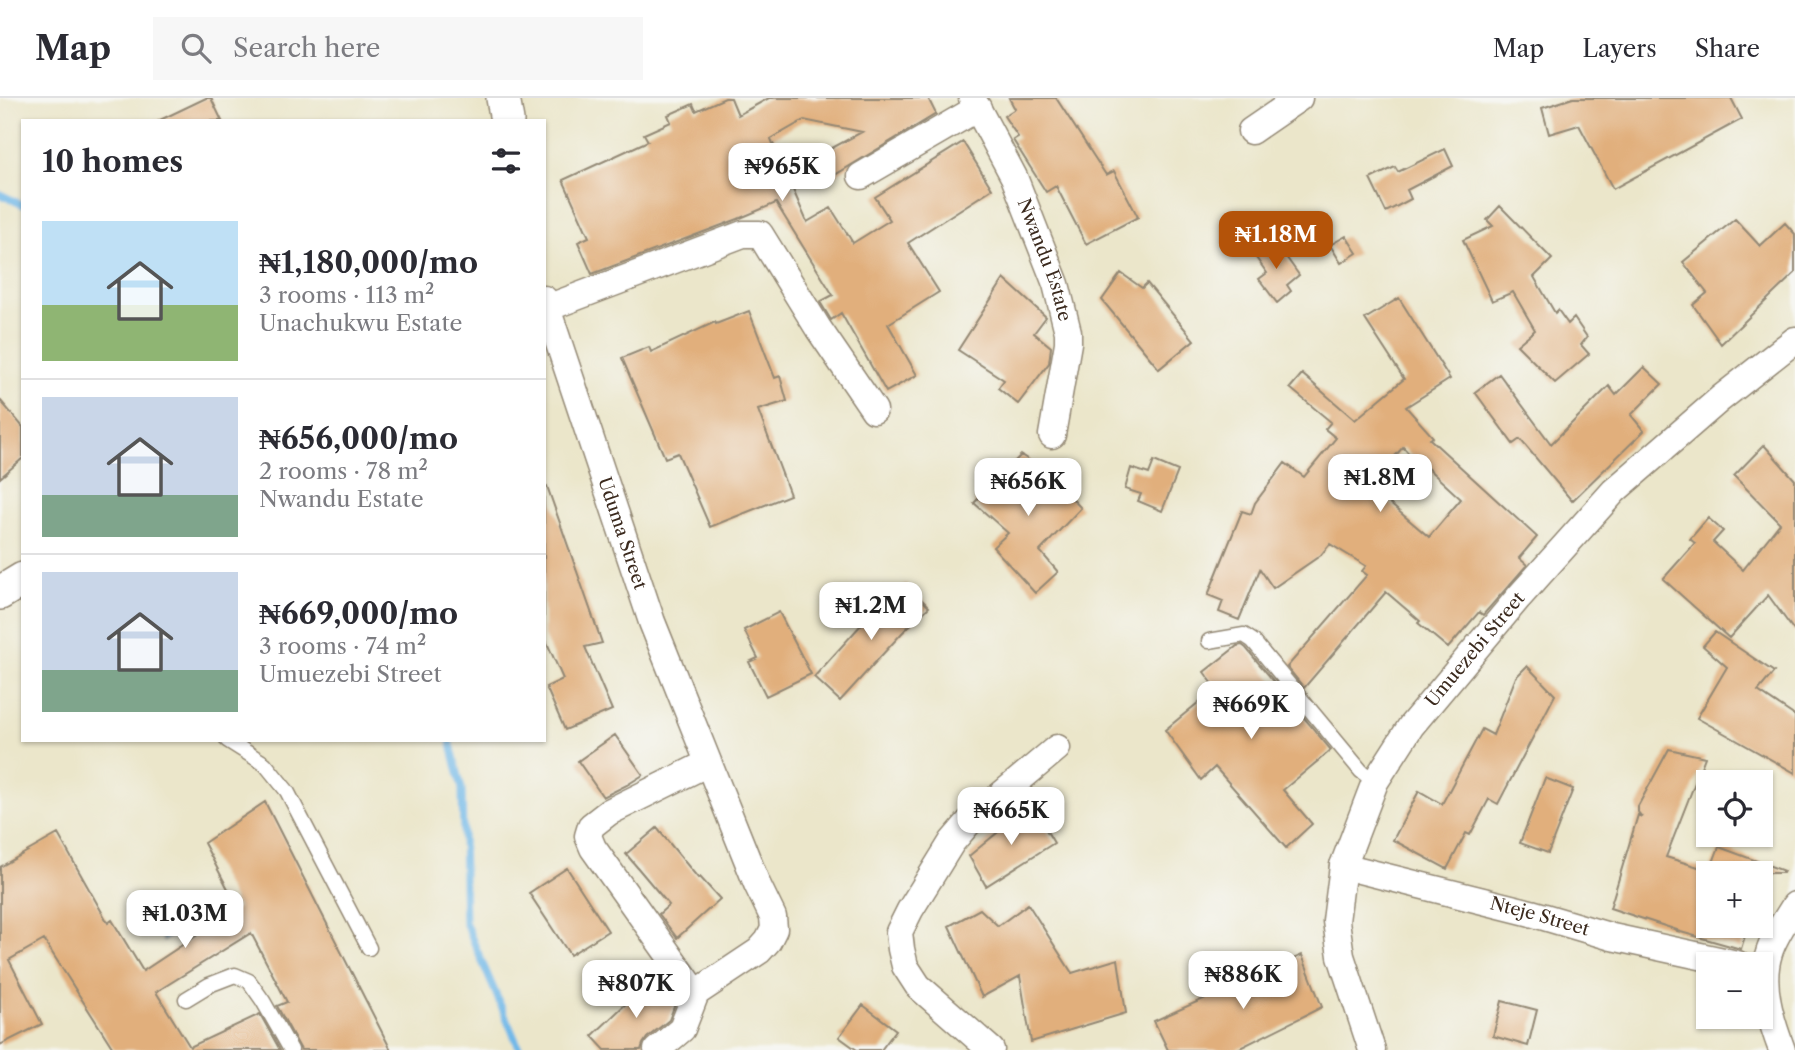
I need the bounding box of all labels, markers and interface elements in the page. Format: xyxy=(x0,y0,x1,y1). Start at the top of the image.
search box xyxy=(153,17,643,80)
text: Map xyxy=(35,28,111,69)
icon: search xyxy=(177,29,215,67)
text: Search here xyxy=(233,32,380,64)
text: Map xyxy=(1493,34,1544,63)
text: Layers xyxy=(1582,34,1657,63)
text: Share xyxy=(1695,34,1760,63)
icon: filters xyxy=(487,142,525,180)
text: 10 homes xyxy=(42,143,183,180)
pin: ₦965K xyxy=(733,144,831,203)
text: ₦965K xyxy=(744,152,820,180)
street label: Nwandu Estate xyxy=(1013,195,1076,324)
pin: ₦1.18M xyxy=(1219,212,1333,271)
text: ₦1.18M xyxy=(1235,220,1317,248)
text: ₦1,180,000/mo xyxy=(259,244,478,281)
icon: home xyxy=(98,249,182,333)
text: 3 rooms · 113 m² xyxy=(259,281,435,309)
text: Unachukwu Estate xyxy=(259,309,462,337)
text: ₦656,000/mo xyxy=(259,420,458,457)
icon: home xyxy=(98,425,182,509)
pin: ₦1.8M xyxy=(1331,454,1429,514)
text: 2 rooms · 78 m² xyxy=(259,457,428,485)
pin: ₦656K xyxy=(979,458,1077,518)
text: ₦1.8M xyxy=(1344,463,1416,491)
text: ₦656K xyxy=(990,467,1066,495)
street label: Uduma Street xyxy=(593,474,652,593)
text: Nwandu Estate xyxy=(259,485,424,513)
pin: ₦1.2M xyxy=(822,582,920,642)
street label: Umuezebi Street xyxy=(1421,587,1530,711)
text: ₦1.2M xyxy=(835,591,907,619)
text: ₦669,000/mo xyxy=(259,595,458,632)
icon: home xyxy=(98,600,182,684)
text: 3 rooms · 74 m² xyxy=(259,632,426,660)
text: Umuezebi Street xyxy=(259,660,442,688)
pin: ₦669K xyxy=(1202,682,1300,741)
text: ₦669K xyxy=(1213,690,1289,718)
map controls xyxy=(1696,770,1773,1029)
button: locate xyxy=(1696,770,1773,847)
pin: ₦665K xyxy=(962,788,1060,847)
text: ₦665K xyxy=(973,796,1049,824)
button: + xyxy=(1696,861,1773,938)
pin: ₦1.03M xyxy=(128,890,242,950)
street label: Nteje Street xyxy=(1488,892,1593,941)
text: ₦1.03M xyxy=(142,899,228,927)
pin: ₦886K xyxy=(1194,951,1292,1011)
button: − xyxy=(1696,952,1773,1029)
pin: ₦807K xyxy=(587,960,685,1020)
text: ₦886K xyxy=(1204,960,1282,988)
text: ₦807K xyxy=(598,969,674,997)

